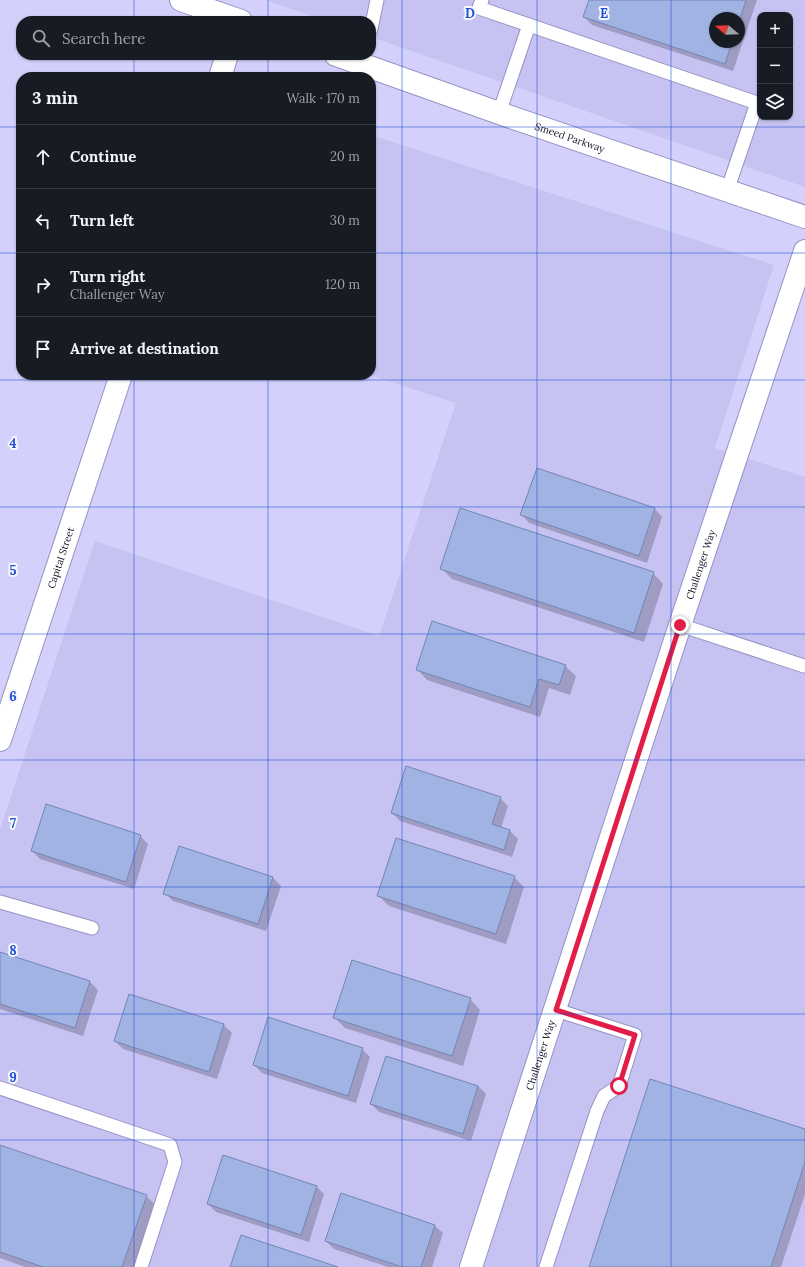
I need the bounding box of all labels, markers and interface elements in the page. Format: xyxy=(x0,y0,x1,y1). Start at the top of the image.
text: D xyxy=(465,5,475,22)
text: E xyxy=(600,5,608,22)
north arrow xyxy=(709,12,745,48)
map controls xyxy=(757,12,793,120)
button: + xyxy=(757,12,793,48)
search box xyxy=(16,16,376,60)
icon: search xyxy=(30,27,52,49)
text: Search here xyxy=(62,29,145,48)
button: − xyxy=(757,48,793,84)
button: layers xyxy=(757,84,793,120)
text: 3 min xyxy=(32,87,78,109)
text: Walk · 170 m xyxy=(286,90,360,107)
street label: Smeed Parkway xyxy=(533,119,607,155)
icon: ahead xyxy=(32,146,54,168)
text: Continue xyxy=(70,147,136,166)
text: 20 m xyxy=(330,148,360,165)
icon: left xyxy=(32,210,54,232)
text: Turn left xyxy=(70,211,134,230)
text: 30 m xyxy=(330,212,360,229)
text: Turn right xyxy=(70,267,146,286)
icon: right xyxy=(32,274,54,296)
text: 120 m xyxy=(325,276,360,293)
text: Challenger Way xyxy=(70,286,165,303)
icon: arrive xyxy=(32,338,54,360)
text: Arrive at destination xyxy=(70,339,219,358)
text: 4 xyxy=(9,435,17,452)
street label: Capital Street xyxy=(44,525,77,590)
street label: Challenger Way xyxy=(683,527,718,601)
text: 5 xyxy=(9,562,17,579)
route end xyxy=(671,616,689,634)
text: 6 xyxy=(9,688,17,705)
text: 7 xyxy=(10,815,16,832)
text: 8 xyxy=(9,942,17,959)
street label: Challenger Way xyxy=(523,1018,558,1092)
text: 9 xyxy=(9,1069,17,1086)
route start xyxy=(610,1077,628,1095)

